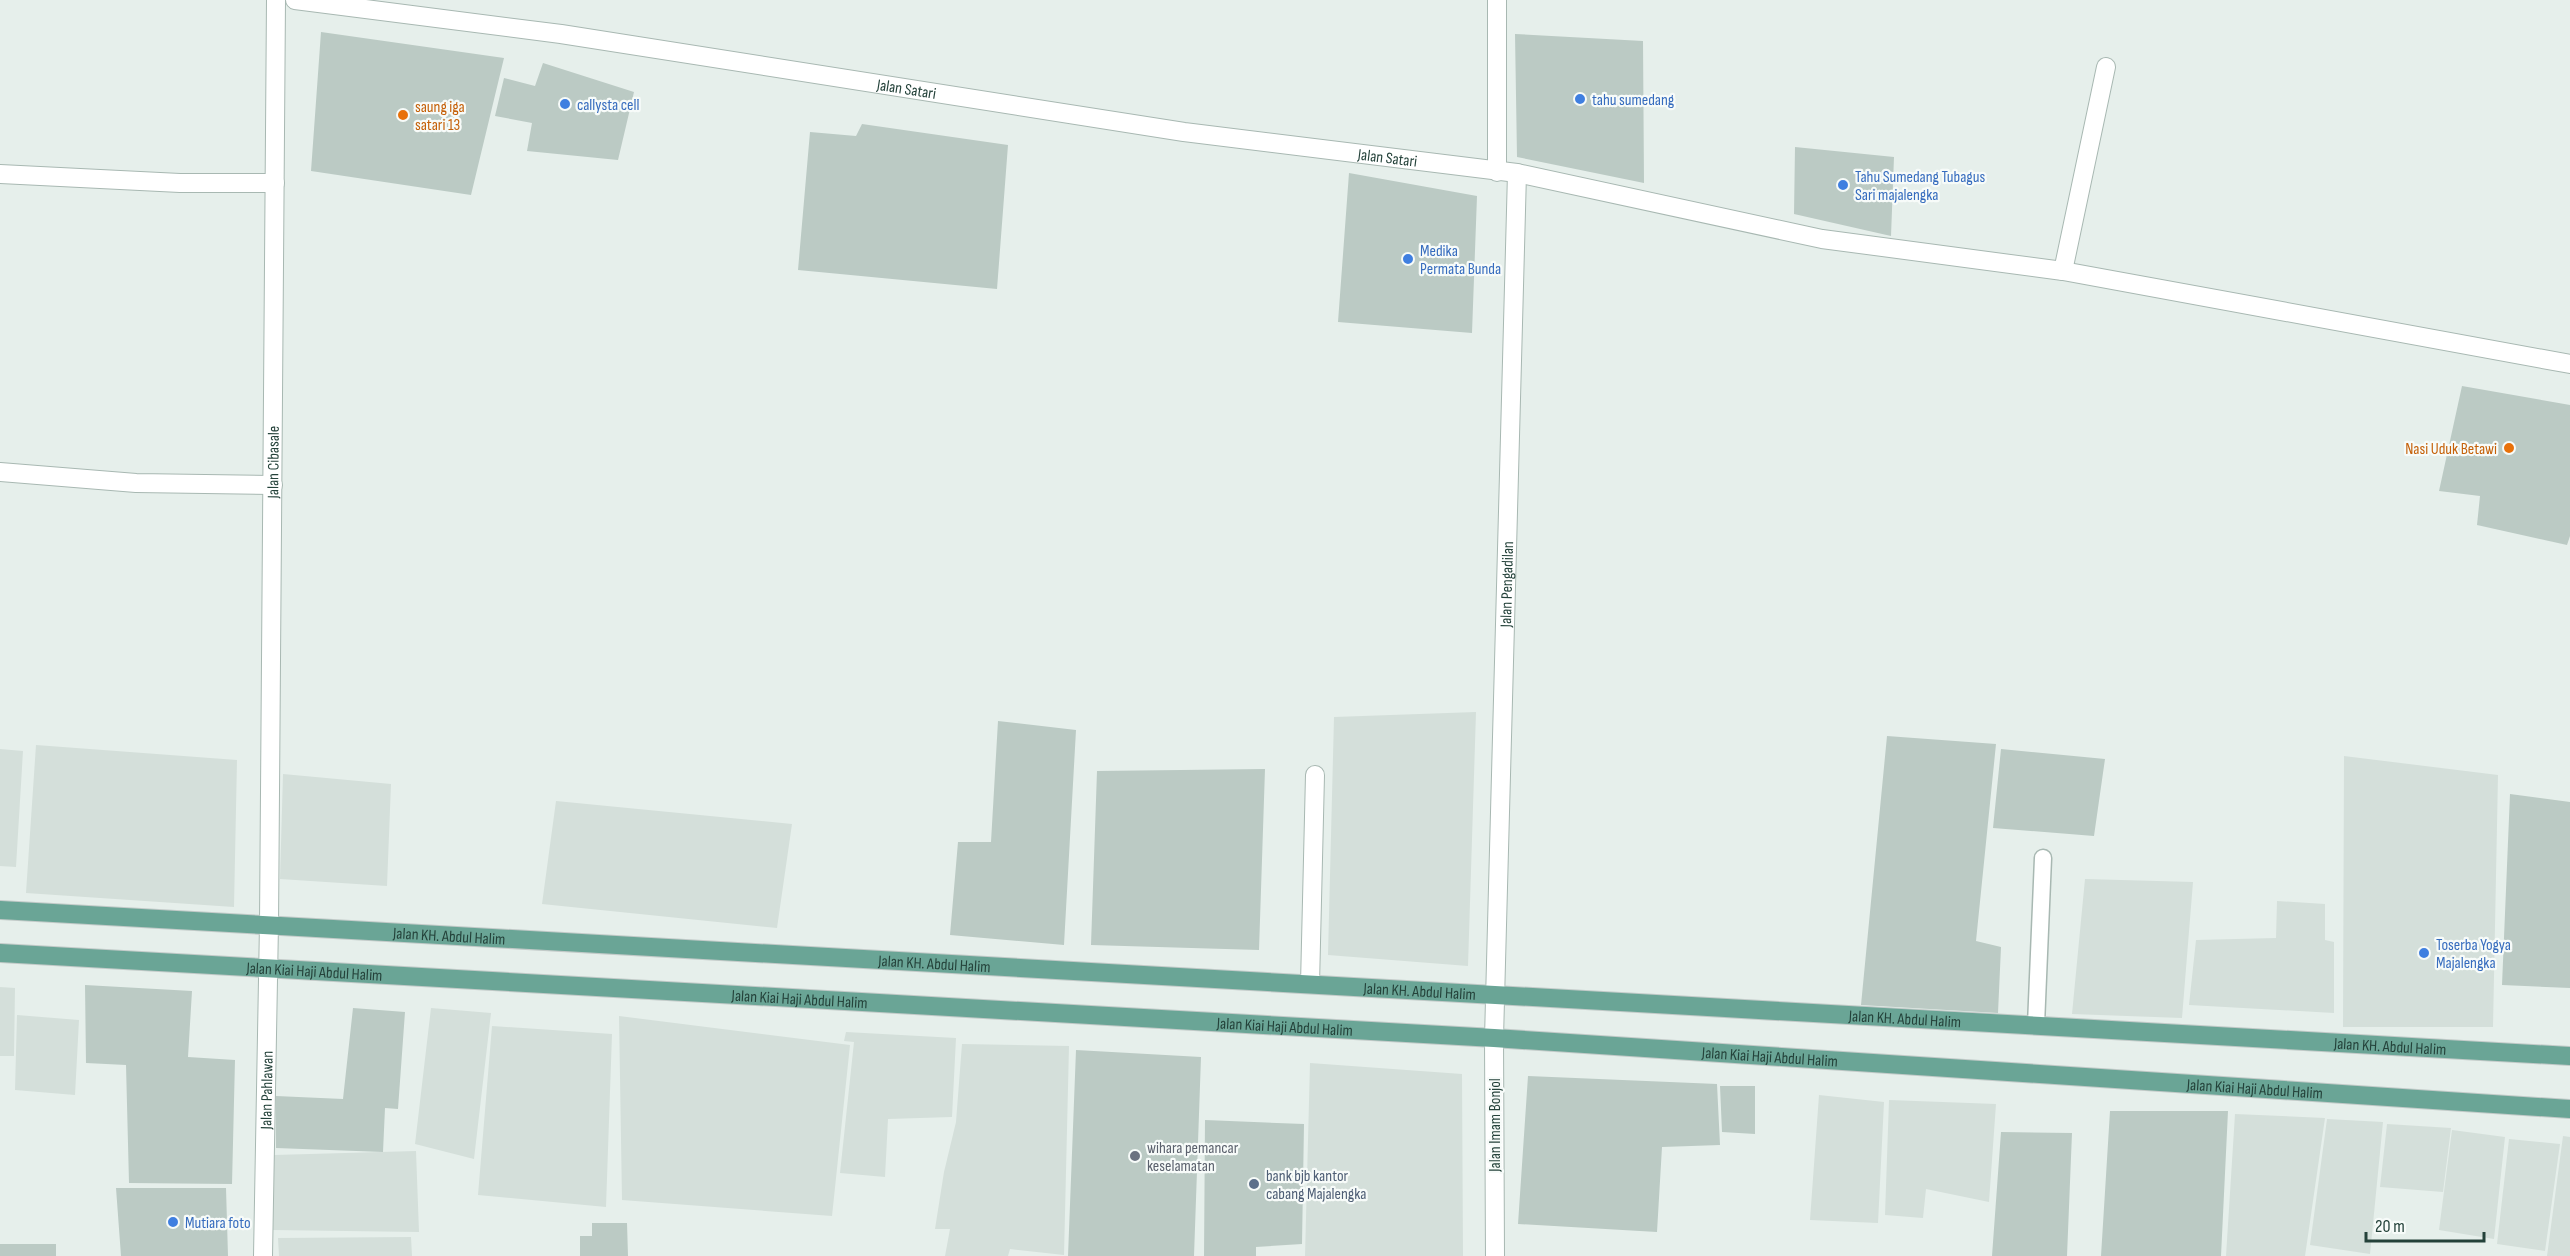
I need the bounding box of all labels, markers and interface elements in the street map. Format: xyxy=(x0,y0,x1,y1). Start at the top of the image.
street label: Jalan Satari xyxy=(874,76,937,104)
place label: tahu sumedang xyxy=(1592,91,1674,110)
marker: tahu sumedang xyxy=(1573,92,1587,106)
place label: callysta cell xyxy=(577,96,639,115)
marker: callysta cell xyxy=(558,97,572,111)
place label: saung iga satari 13 xyxy=(415,98,465,135)
marker: saung iga satari 13 xyxy=(396,108,410,122)
street label: Jalan Satari xyxy=(1356,145,1418,172)
place label: Tahu Sumedang Tubagus Sari majalengka xyxy=(1855,168,1985,205)
marker: Tahu Sumedang Tubagus Sari majalengka xyxy=(1836,178,1850,192)
place label: Medika Permata Bunda xyxy=(1420,242,1501,279)
marker: Medika Permata Bunda xyxy=(1401,252,1415,266)
street label: Jalan Cibasale xyxy=(264,426,284,500)
place label: Nasi Uduk Betawi xyxy=(2405,440,2497,459)
marker: Nasi Uduk Betawi xyxy=(2502,441,2516,455)
street label: Jalan Pengadilan xyxy=(1497,541,1518,629)
street label: Jalan KH. Abdul Halim xyxy=(392,924,506,950)
place label: Toserba Yogya Majalengka xyxy=(2436,936,2511,973)
marker: Toserba Yogya Majalengka xyxy=(2417,946,2431,960)
street label: Jalan KH. Abdul Halim xyxy=(877,952,991,977)
street label: Jalan Kiai Haji Abdul Halim xyxy=(245,959,383,986)
street label: Jalan KH. Abdul Halim xyxy=(1362,979,1476,1005)
street label: Jalan Kiai Haji Abdul Halim xyxy=(730,987,868,1013)
street label: Jalan KH. Abdul Halim xyxy=(1847,1007,1962,1032)
street label: Jalan Kiai Haji Abdul Halim xyxy=(1215,1014,1353,1041)
street label: Jalan KH. Abdul Halim xyxy=(2332,1035,2447,1060)
street label: Jalan Kiai Haji Abdul Halim xyxy=(1700,1044,1838,1072)
street label: Jalan Pahlawan xyxy=(257,1051,278,1130)
street label: Jalan Kiai Haji Abdul Halim xyxy=(2185,1076,2323,1104)
street label: Jalan Imam Bonjol xyxy=(1486,1078,1505,1173)
place label: wihara pemancar keselamatan xyxy=(1147,1139,1239,1176)
marker: wihara pemancar keselamatan xyxy=(1128,1149,1142,1163)
place label: bank bjb kantor cabang Majalengka xyxy=(1266,1167,1367,1204)
marker: bank bjb kantor cabang Majalengka xyxy=(1247,1177,1261,1191)
scale bar xyxy=(2366,1205,2484,1243)
place label: Mutiara foto xyxy=(185,1214,251,1233)
marker: Mutiara foto xyxy=(166,1215,180,1229)
text: 20 m xyxy=(2375,1216,2405,1237)

